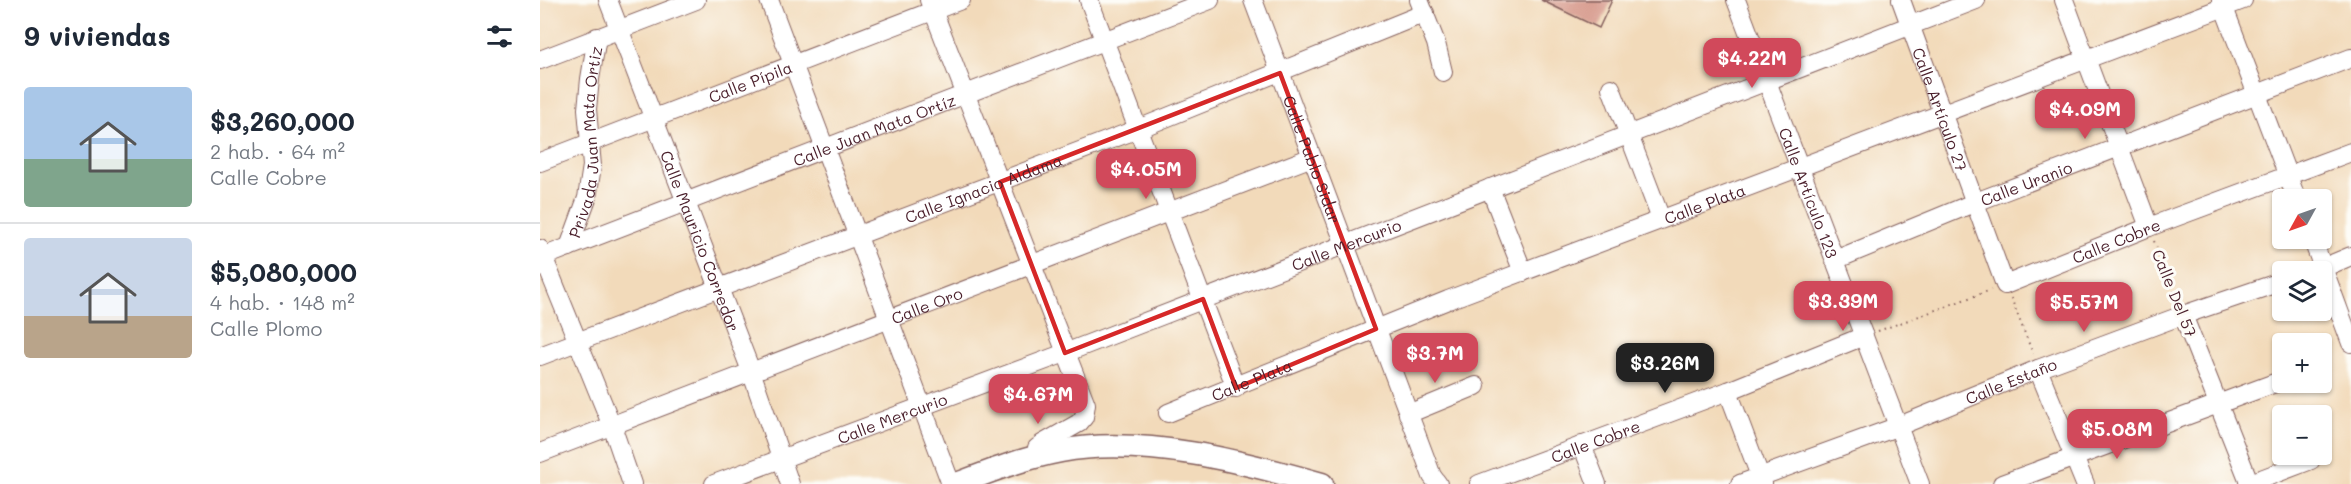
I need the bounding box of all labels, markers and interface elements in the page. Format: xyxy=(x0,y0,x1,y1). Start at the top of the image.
text: 9 viviendas xyxy=(24,19,171,53)
icon: filters xyxy=(483,20,516,53)
pin: $4.22M xyxy=(1703,38,1801,89)
street label: Privada Juan Mata Ortiz xyxy=(563,44,606,240)
text: $4.22M xyxy=(1717,44,1787,70)
street label: Calle Artículo 27 xyxy=(1909,44,1973,174)
street label: Calle Pípila xyxy=(705,56,795,107)
street label: Calle Juan Mata Ortíz xyxy=(790,89,958,170)
pin: $4.09M xyxy=(2036,89,2134,140)
street label: Calle Pablo Sidar xyxy=(1279,92,1346,226)
text: $4.09M xyxy=(2049,95,2121,121)
text: $3,260,000 xyxy=(210,104,355,138)
icon: home xyxy=(72,111,144,183)
street label: Calle Artículo 123 xyxy=(1775,124,1844,261)
text: 2 hab. · 64 m² xyxy=(210,138,345,164)
street label: Calle Mauricio Corredor xyxy=(656,147,745,334)
street label: Calle Ignacio Aldama xyxy=(902,148,1065,227)
pin: $4.05M xyxy=(1097,149,1195,200)
text: $4.05M xyxy=(1110,155,1182,181)
street label: Calle Uranio xyxy=(1977,156,2075,210)
text: Calle Cobre xyxy=(210,164,327,190)
street label: Calle Plata xyxy=(1661,178,1748,228)
north arrow xyxy=(2272,189,2332,249)
map controls xyxy=(2272,189,2332,465)
street label: Calle Mercurio xyxy=(1288,213,1404,275)
street label: Calle Cobre xyxy=(2069,213,2163,268)
street label: Calle Del 57 xyxy=(2148,246,2202,340)
text: $5,080,000 xyxy=(210,255,357,289)
button: layers xyxy=(2272,261,2332,321)
icon: home xyxy=(72,262,144,334)
pin: $3.39M xyxy=(1794,281,1892,332)
street label: Calle Oro xyxy=(888,282,965,328)
pin: $5.57M xyxy=(2035,282,2133,333)
text: $3.39M xyxy=(1808,287,1878,313)
text: $5.57M xyxy=(2049,288,2119,314)
text: 4 hab. · 148 m² xyxy=(210,289,355,315)
text: Calle Plomo xyxy=(210,315,322,341)
pin: $3.7M xyxy=(1393,333,1477,384)
button: + xyxy=(2272,333,2332,393)
text: $3.7M xyxy=(1406,339,1464,365)
pin: $3.26M xyxy=(1616,343,1714,394)
text: $3.26M xyxy=(1630,349,1700,375)
street label: Calle Estaño xyxy=(1962,353,2059,408)
street label: Calle Plata xyxy=(1208,354,1295,405)
pin: $4.67M xyxy=(989,374,1087,425)
text: $4.67M xyxy=(1003,380,1073,406)
street label: Calle Mercurio xyxy=(834,387,950,448)
button: − xyxy=(2272,405,2332,465)
pin: $5.08M xyxy=(2068,409,2166,460)
street label: Calle Cobre xyxy=(1548,414,1643,467)
text: $5.08M xyxy=(2081,415,2153,441)

